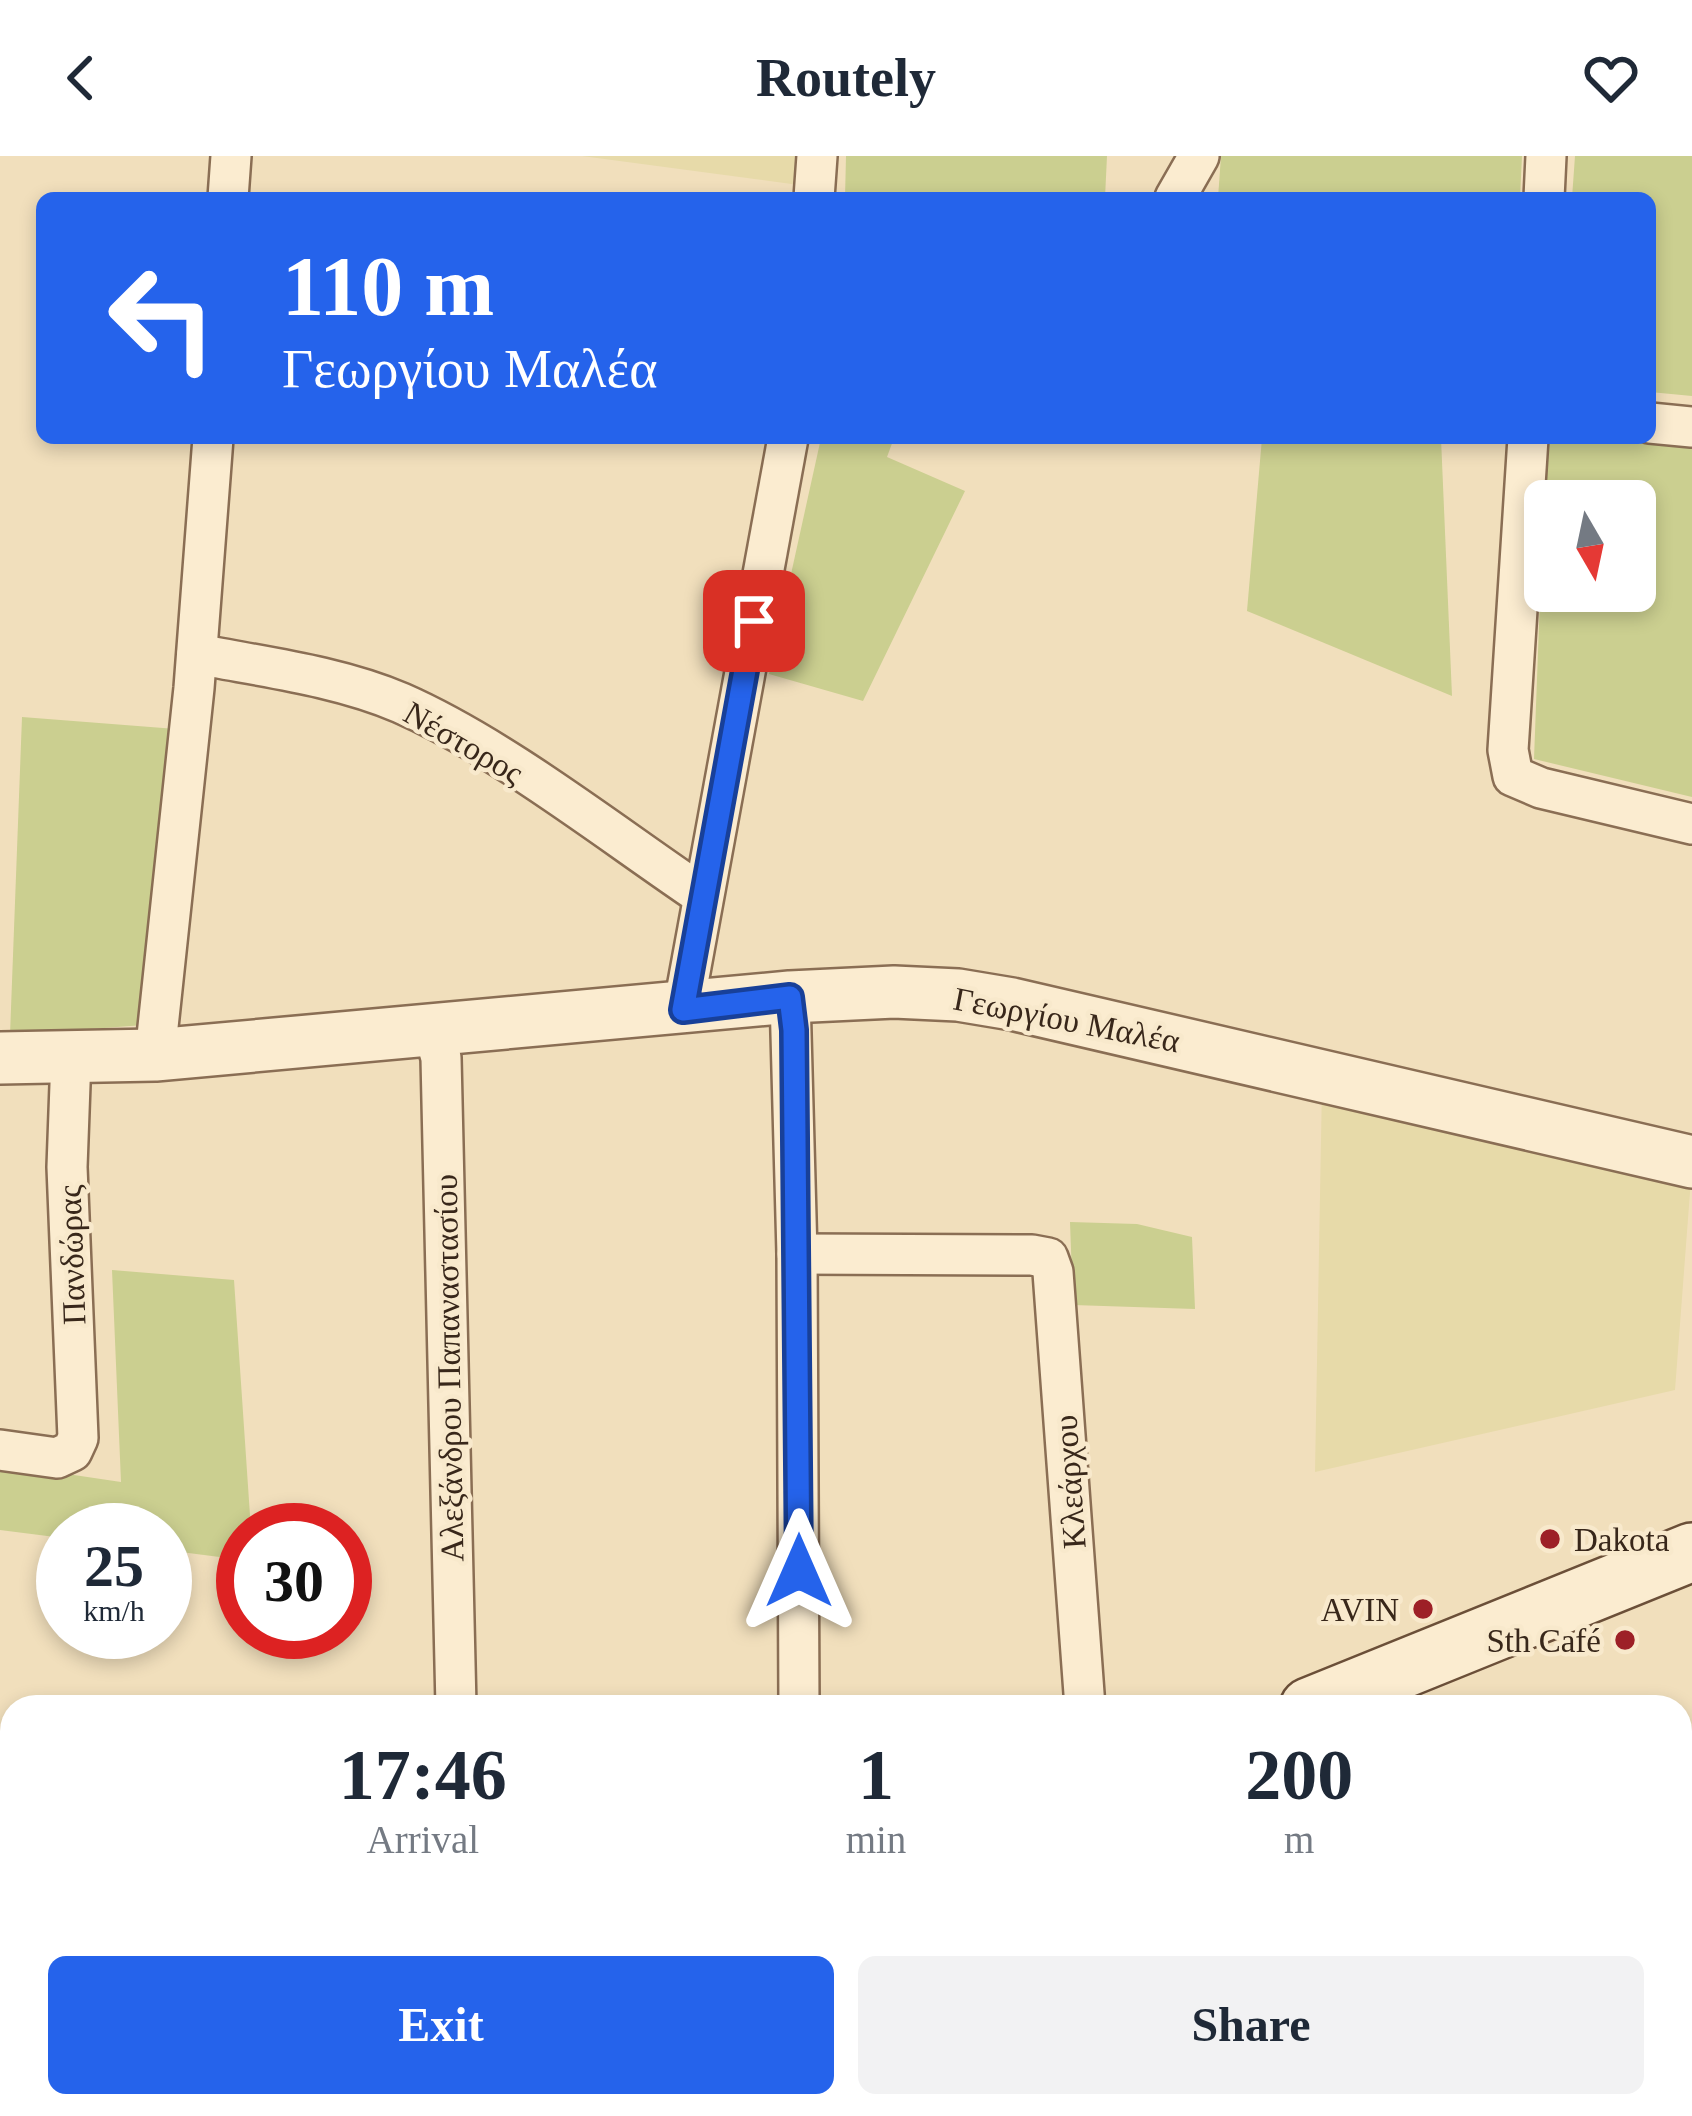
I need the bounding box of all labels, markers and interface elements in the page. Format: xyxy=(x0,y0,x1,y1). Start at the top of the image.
icon: back xyxy=(48,45,114,111)
icon: heart xyxy=(1578,45,1644,111)
text: Routely xyxy=(756,48,936,108)
icon: left xyxy=(84,240,240,396)
text: 110 m xyxy=(282,240,494,333)
text: Γεωργίου Μαλέα xyxy=(282,339,657,399)
north arrow xyxy=(1524,480,1656,612)
map controls xyxy=(1524,480,1656,612)
pin xyxy=(703,570,805,672)
icon: arrive xyxy=(721,588,787,654)
street label: Νέστορος xyxy=(398,694,529,791)
street label: Γεωργίου Μαλέα xyxy=(951,980,1183,1060)
street label: Αλεξάνδρου Παπαναστασίου xyxy=(428,1174,470,1562)
street label: Πανδώρας xyxy=(52,1184,92,1326)
street label: Κλεάρχου xyxy=(1047,1414,1093,1550)
speed limit sign: 30 xyxy=(216,1503,372,1659)
position arrow xyxy=(736,1508,862,1634)
place label: Dakota xyxy=(1574,1522,1670,1558)
marker: Dakota xyxy=(1537,1526,1563,1552)
text: 25 xyxy=(84,1533,144,1599)
place label: AVIN xyxy=(1321,1592,1399,1628)
text: km/h xyxy=(83,1594,145,1627)
marker: AVIN xyxy=(1410,1596,1436,1622)
place label: Sth Café xyxy=(1486,1623,1601,1659)
marker: Sth Café xyxy=(1612,1627,1638,1653)
text: 17:46 xyxy=(339,1735,507,1815)
text: 1 xyxy=(858,1735,894,1815)
text: 200 xyxy=(1245,1735,1353,1815)
text: Arrival xyxy=(367,1818,479,1861)
text: min xyxy=(846,1818,906,1861)
text: m xyxy=(1284,1818,1314,1861)
button: Exit xyxy=(48,1956,834,2094)
button: Share xyxy=(858,1956,1644,2094)

